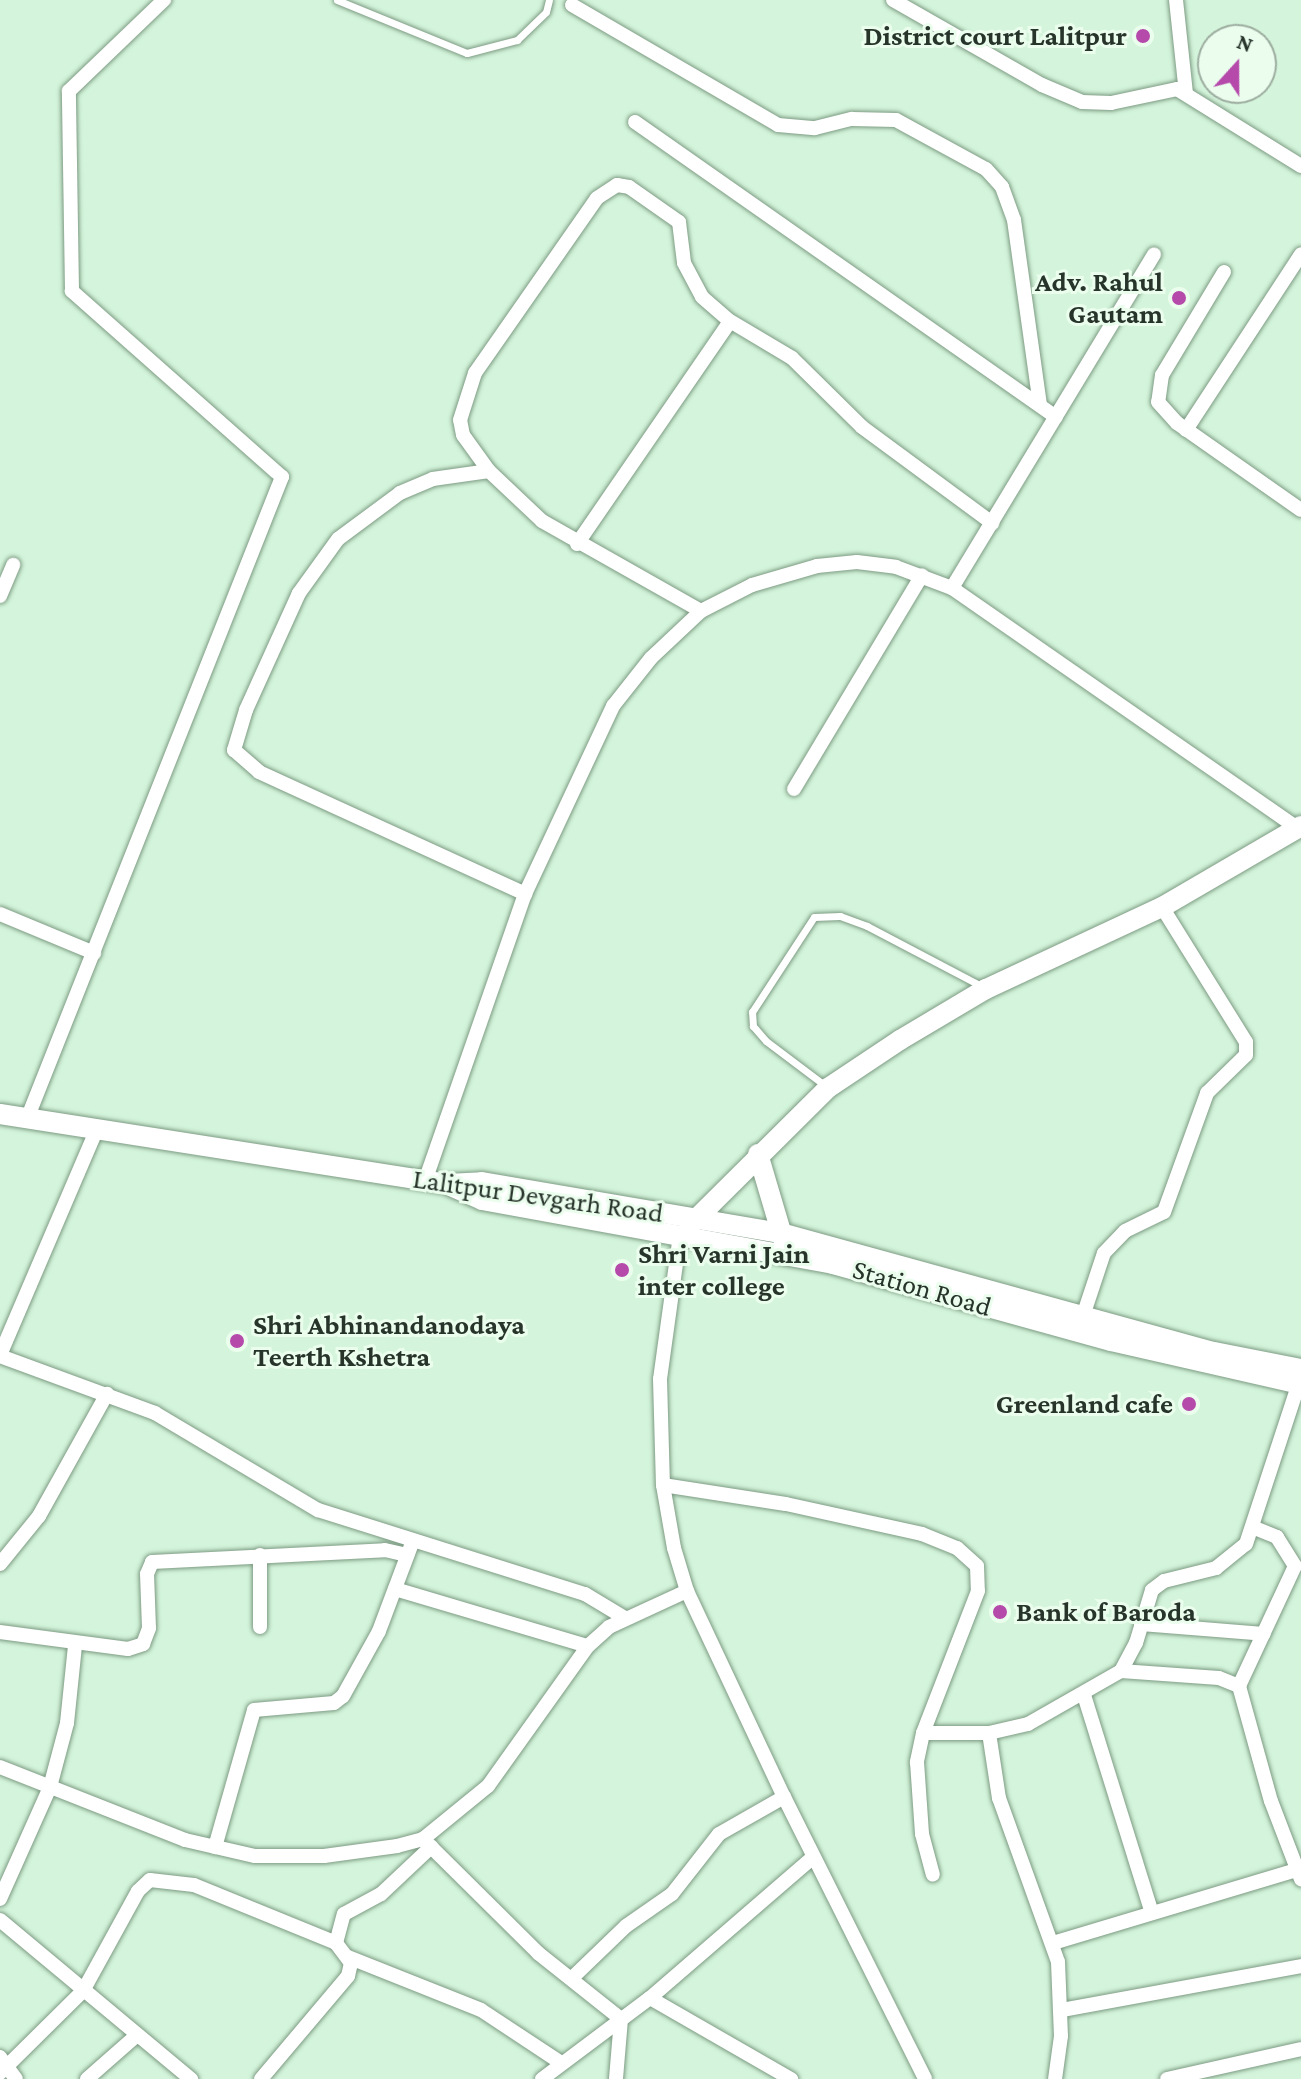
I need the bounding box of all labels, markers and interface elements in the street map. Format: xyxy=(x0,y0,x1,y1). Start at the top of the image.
place label: District court Lalitpur xyxy=(864,19,1127,53)
north arrow xyxy=(1197,24,1277,104)
marker: District court Lalitpur xyxy=(1134,27,1152,45)
text: N xyxy=(1234,29,1257,57)
place label: Adv. Rahul Gautam xyxy=(1035,265,1163,331)
marker: Adv. Rahul Gautam xyxy=(1170,289,1188,307)
street label: Lalitpur Devgarh Road xyxy=(411,1162,665,1230)
place label: Shri Varni Jain inter college xyxy=(638,1237,810,1303)
street label: Station Road xyxy=(849,1252,995,1324)
marker: Shri Varni Jain inter college xyxy=(613,1261,631,1279)
place label: Shri Abhinandanodaya Teerth Kshetra xyxy=(253,1308,525,1374)
marker: Shri Abhinandanodaya Teerth Kshetra xyxy=(228,1332,246,1350)
place label: Greenland cafe xyxy=(996,1387,1173,1421)
marker: Greenland cafe xyxy=(1180,1395,1198,1413)
place label: Bank of Baroda xyxy=(1016,1595,1196,1629)
marker: Bank of Baroda xyxy=(991,1603,1009,1621)

